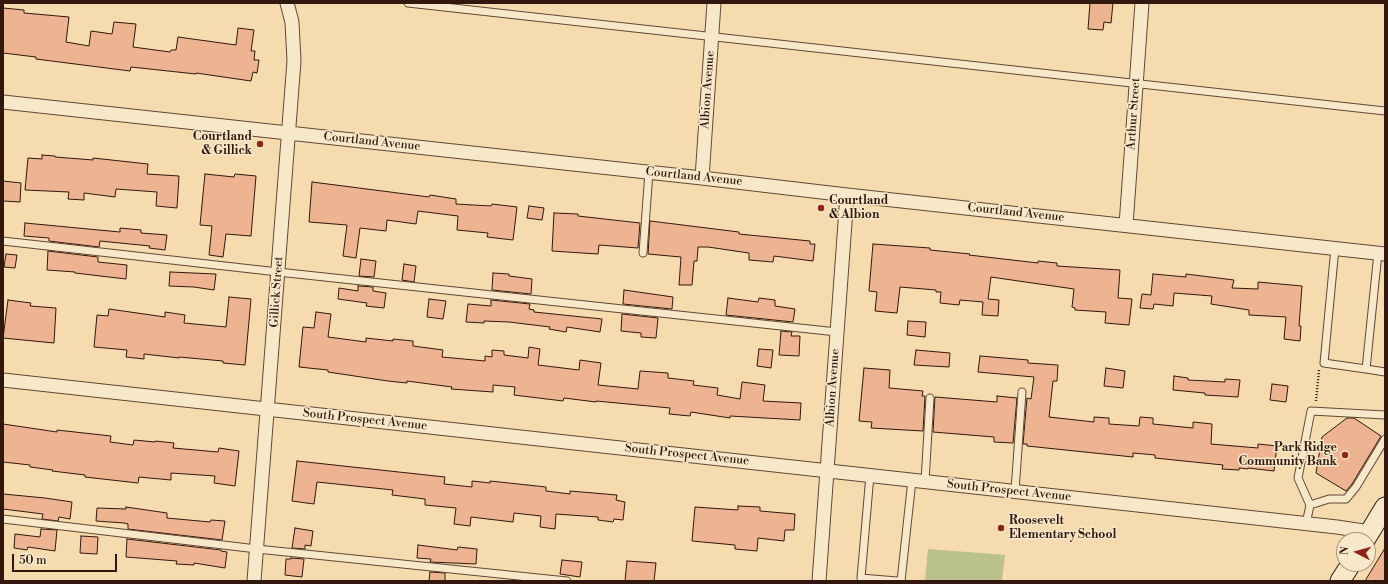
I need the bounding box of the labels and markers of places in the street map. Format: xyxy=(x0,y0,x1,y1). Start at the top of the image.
place label: Courtland & Gillick xyxy=(193,130,252,158)
marker: Courtland & Gillick xyxy=(255,139,265,149)
place label: Courtland & Albion xyxy=(829,194,888,222)
marker: Courtland & Albion xyxy=(816,203,826,213)
place label: Park Ridge Community Bank xyxy=(1239,441,1337,469)
marker: Park Ridge Community Bank xyxy=(1340,450,1350,460)
place label: Roosevelt Elementary School xyxy=(1009,514,1116,542)
marker: Roosevelt Elementary School xyxy=(996,523,1006,533)

